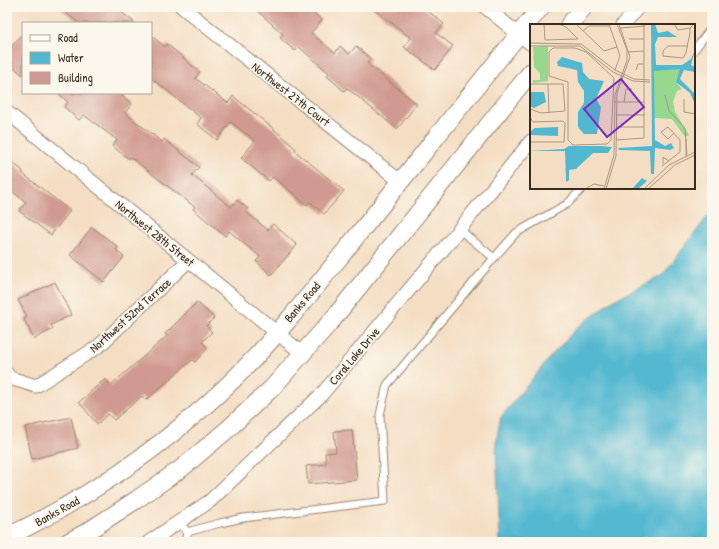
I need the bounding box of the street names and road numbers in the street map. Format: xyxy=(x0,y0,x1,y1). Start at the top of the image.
street label: Northwest 27th Court xyxy=(248,58,334,131)
street label: Northwest 28th Street xyxy=(112,196,199,271)
street label: Northwest 52nd Terrace xyxy=(86,274,175,356)
street label: Banks Road xyxy=(280,278,324,326)
street label: Coral Lake Drive xyxy=(325,323,383,389)
street label: Banks Road xyxy=(32,492,82,530)

